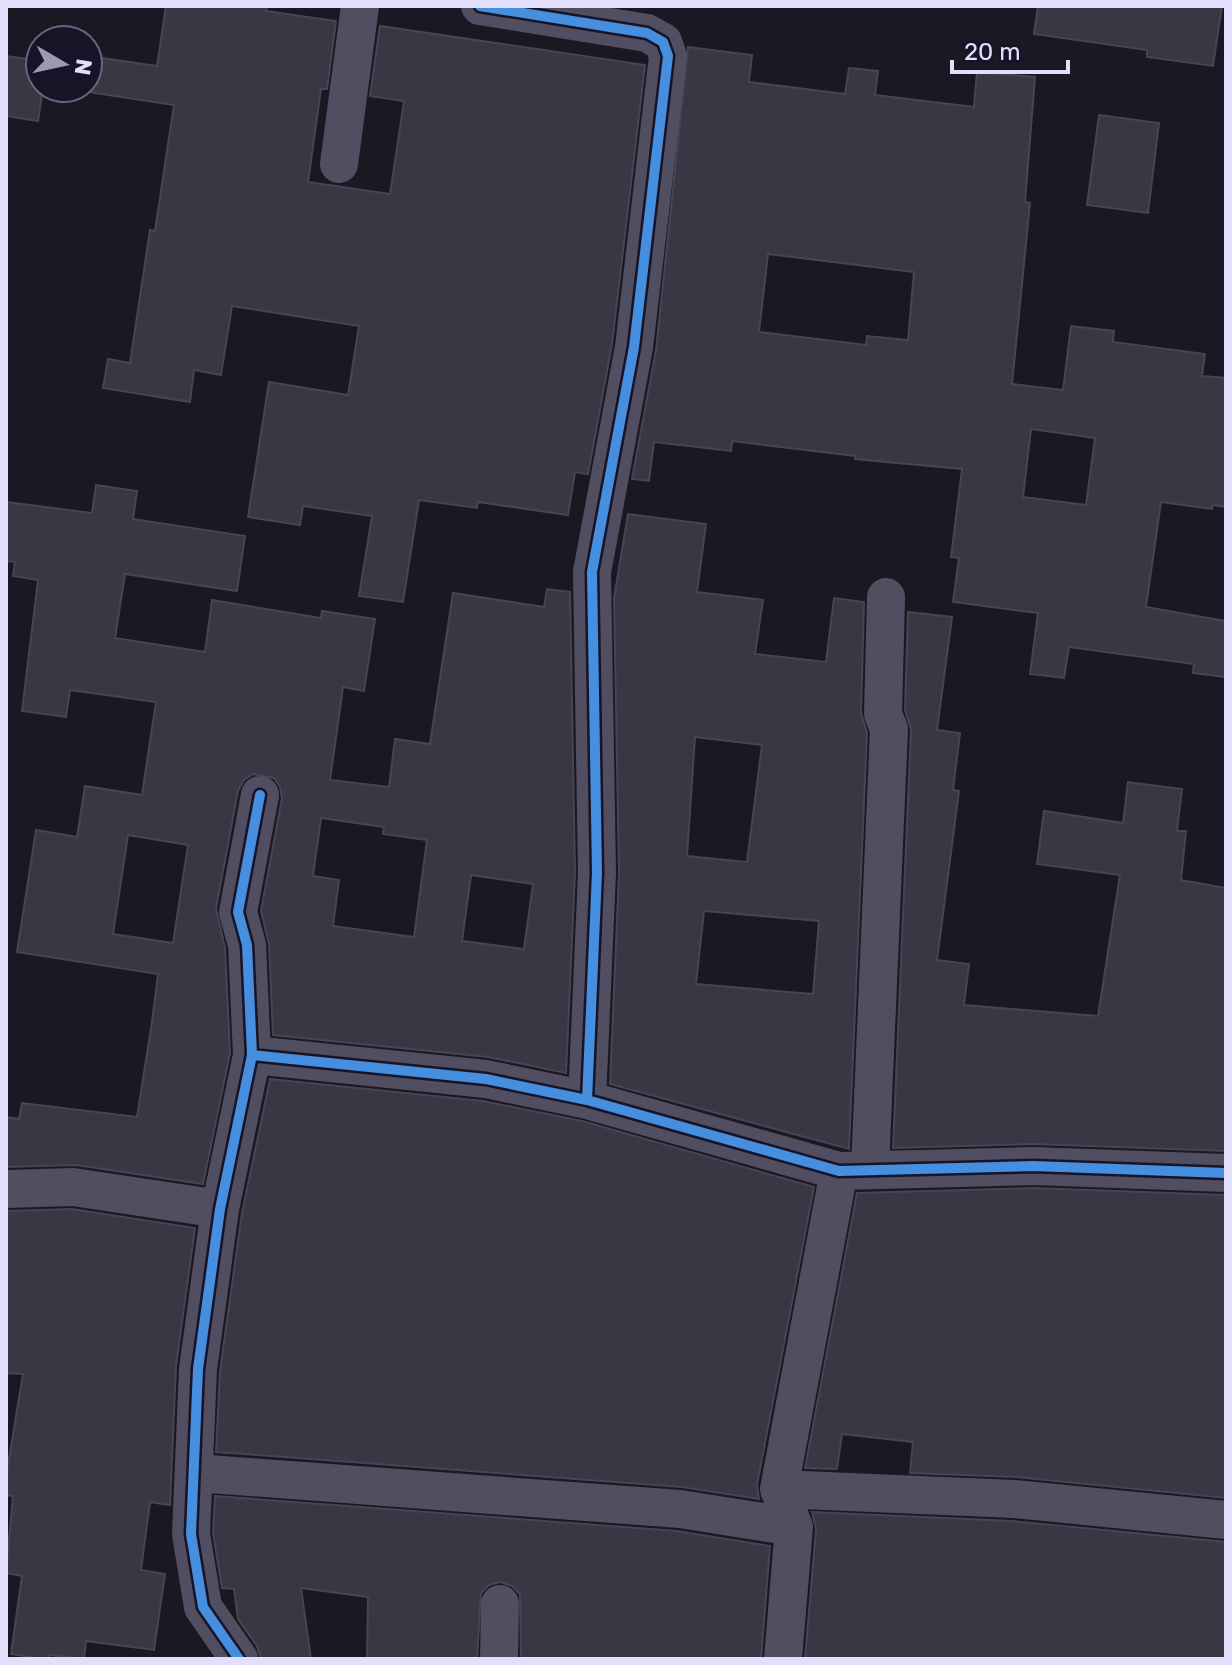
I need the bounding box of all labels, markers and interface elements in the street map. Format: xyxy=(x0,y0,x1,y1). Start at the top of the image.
north arrow xyxy=(24,24,104,104)
scale bar xyxy=(952,24,1068,74)
text: 20 m xyxy=(964,38,1021,66)
text: N xyxy=(69,57,98,77)

